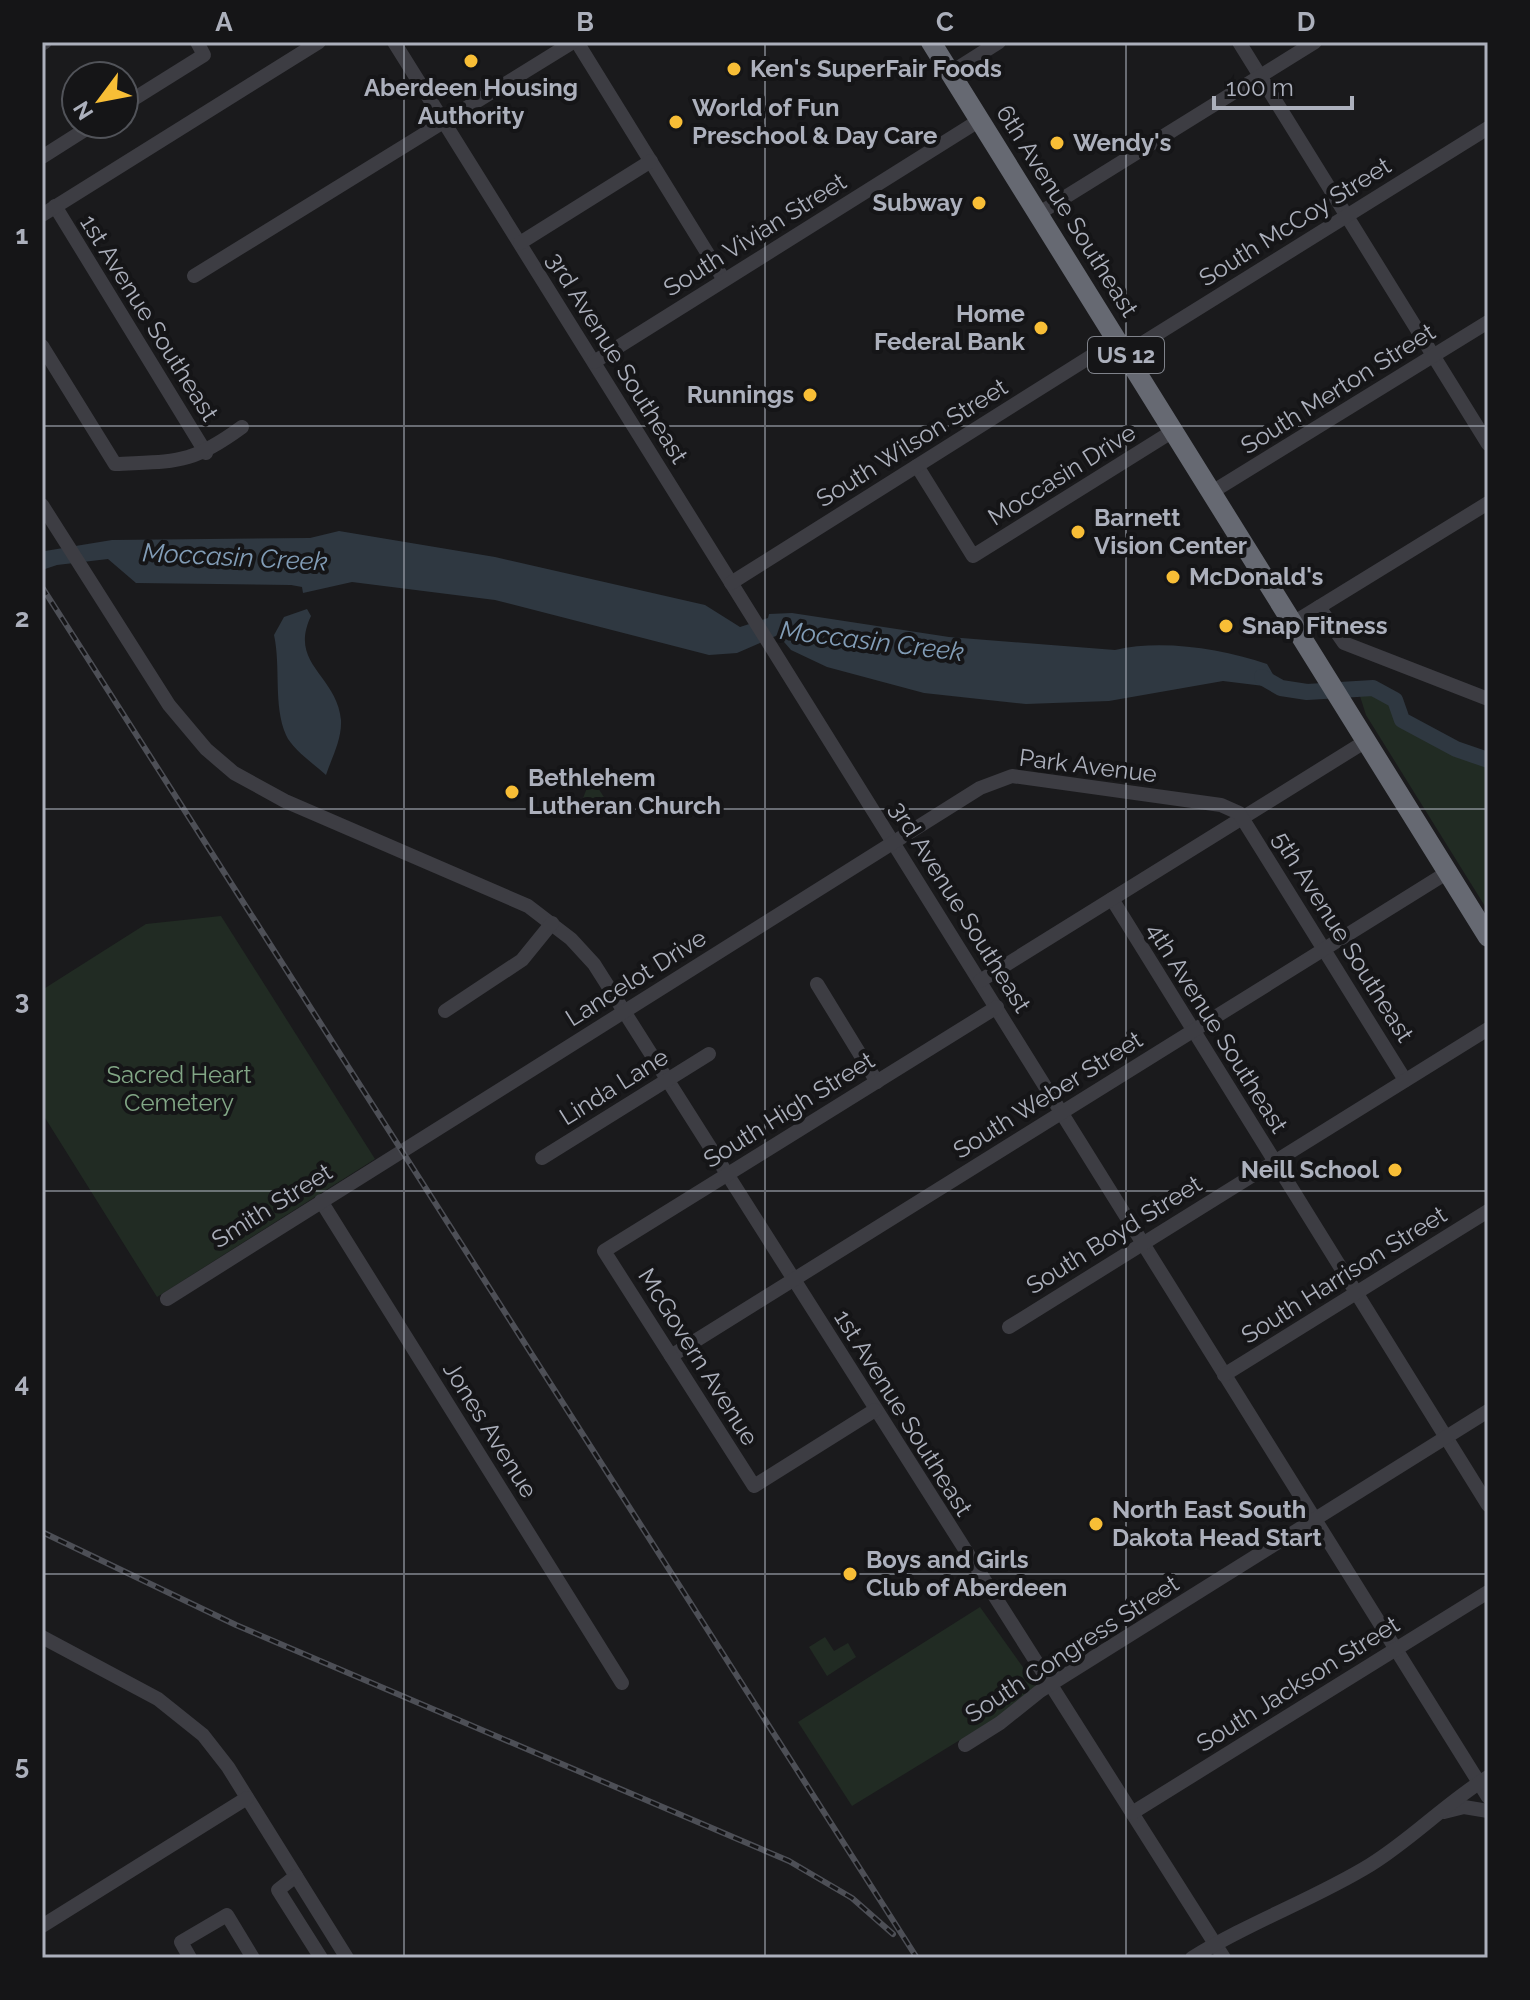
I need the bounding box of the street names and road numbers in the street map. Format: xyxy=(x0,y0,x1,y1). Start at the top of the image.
street label: 6th Avenue Southeast xyxy=(990,100,1144,322)
street label: South McCoy Street xyxy=(1194,151,1396,292)
street label: South Vivian Street xyxy=(658,167,851,302)
street label: 1st Avenue Southeast xyxy=(74,209,225,426)
street label: 3rd Avenue Southeast xyxy=(541,247,694,469)
street label: South Merton Street xyxy=(1235,317,1440,460)
road number: US 12 xyxy=(1088,337,1164,373)
street label: South Wilson Street xyxy=(811,372,1013,513)
street label: Moccasin Drive xyxy=(983,418,1141,532)
street label: Park Avenue xyxy=(1018,743,1159,788)
street label: 3rd Avenue Southeast xyxy=(884,796,1037,1018)
street label: 5th Avenue Southeast xyxy=(1267,826,1420,1047)
street label: 4th Avenue Southeast xyxy=(1141,917,1294,1138)
street label: Lancelot Drive xyxy=(560,923,711,1032)
street label: South Weber Street xyxy=(948,1025,1148,1164)
street label: Linda Lane xyxy=(554,1042,673,1131)
street label: South High Street xyxy=(698,1045,879,1174)
street label: Smith Street xyxy=(206,1157,337,1254)
street label: South Boyd Street xyxy=(1021,1169,1207,1300)
street label: South Harrison Street xyxy=(1236,1200,1452,1350)
street label: McGovern Avenue xyxy=(632,1263,765,1451)
street label: 1st Avenue Southeast xyxy=(828,1304,979,1521)
street label: Jones Avenue xyxy=(437,1356,544,1503)
street label: South Congress Street xyxy=(960,1569,1184,1728)
street label: South Jackson Street xyxy=(1191,1609,1404,1758)

